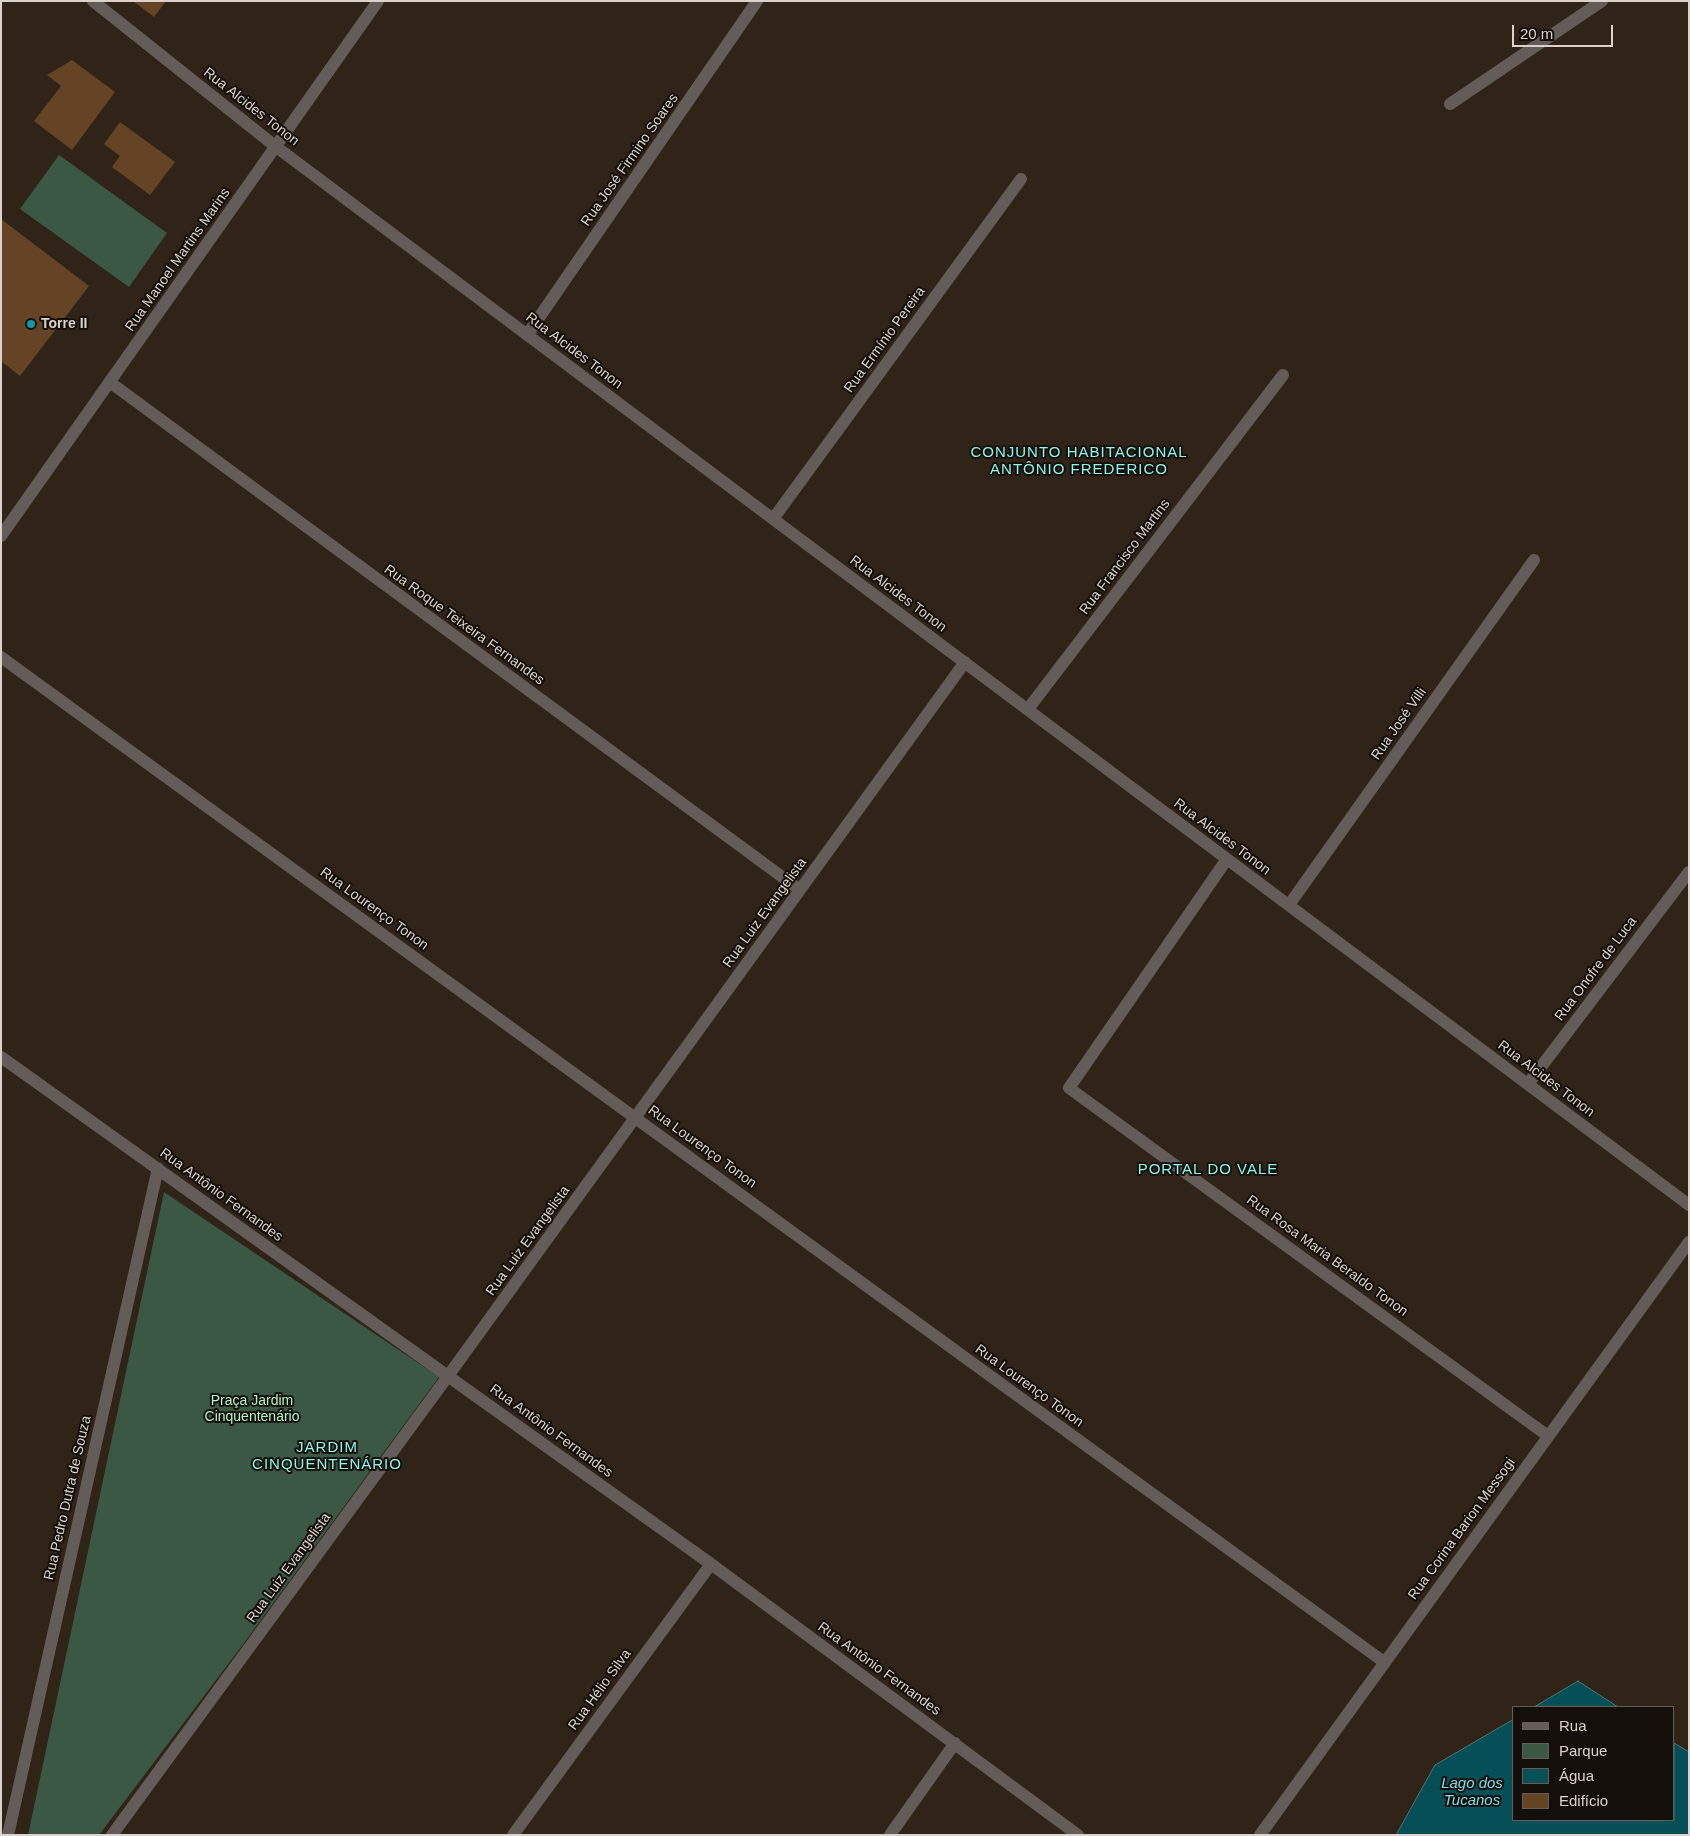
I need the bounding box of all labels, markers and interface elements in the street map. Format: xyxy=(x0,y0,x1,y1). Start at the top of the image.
scale bar xyxy=(1515,15,1616,47)
text: 20 m xyxy=(1520,25,1553,42)
street label: Rua Alcides Tonon xyxy=(200,64,302,150)
street label: Rua José Firmino Soares xyxy=(578,90,682,230)
street label: Rua Manoel Martins Marins xyxy=(122,185,234,335)
street label: Rua Ermínio Pereira xyxy=(841,284,929,396)
street label: Rua Alcides Tonon xyxy=(522,309,626,393)
place label: Torre II xyxy=(41,316,87,332)
marker: Torre II xyxy=(25,318,37,330)
district label: CONJUNTO HABITACIONAL ANTÔNIO FREDERICO xyxy=(968,444,1190,479)
street label: Rua Francisco Martins xyxy=(1076,496,1174,618)
street label: Rua Alcides Tonon xyxy=(846,552,950,636)
street label: Rua Roque Teixeira Fernandes xyxy=(381,561,547,689)
street label: Rua José Villi xyxy=(1368,685,1430,763)
street label: Rua Alcides Tonon xyxy=(1170,795,1274,879)
street label: Rua Luiz Evangelista xyxy=(720,855,810,971)
street label: Rua Lourenço Tonon xyxy=(316,864,432,954)
street label: Rua Onofre de Luca xyxy=(1551,914,1641,1024)
street label: Rua Alcides Tonon xyxy=(1494,1037,1598,1121)
street label: Rua Lourenço Tonon xyxy=(644,1102,760,1192)
street label: Rua Antônio Fernandes xyxy=(156,1145,286,1245)
district label: PORTAL DO VALE xyxy=(1136,1161,1280,1179)
street label: Rua Luiz Evangelista xyxy=(483,1183,573,1299)
street label: Rua Rosa Maria Beraldo Tonon xyxy=(1243,1192,1411,1320)
street label: Rua Lourenço Tonon xyxy=(971,1341,1087,1431)
street label: Rua Antônio Fernandes xyxy=(486,1381,616,1481)
park label: Praça Jardim Cinquentenário xyxy=(205,1393,299,1425)
street label: Rua Pedro Dutra de Souza xyxy=(41,1414,95,1582)
district label: JARDIM CINQUENTENÁRIO xyxy=(250,1439,404,1474)
street label: Rua Corina Barion Messogi xyxy=(1405,1455,1519,1603)
street label: Rua Luiz Evangelista xyxy=(244,1510,334,1626)
street label: Rua Antônio Fernandes xyxy=(814,1619,944,1719)
street label: Rua Hélio Silva xyxy=(565,1646,635,1734)
legend xyxy=(1512,1706,1675,1821)
text: Rua xyxy=(1559,1717,1587,1734)
text: Parque xyxy=(1559,1742,1607,1759)
text: Água xyxy=(1559,1767,1594,1784)
water label: Lago dos Tucanos xyxy=(1441,1775,1503,1810)
text: Edifício xyxy=(1559,1792,1608,1809)

